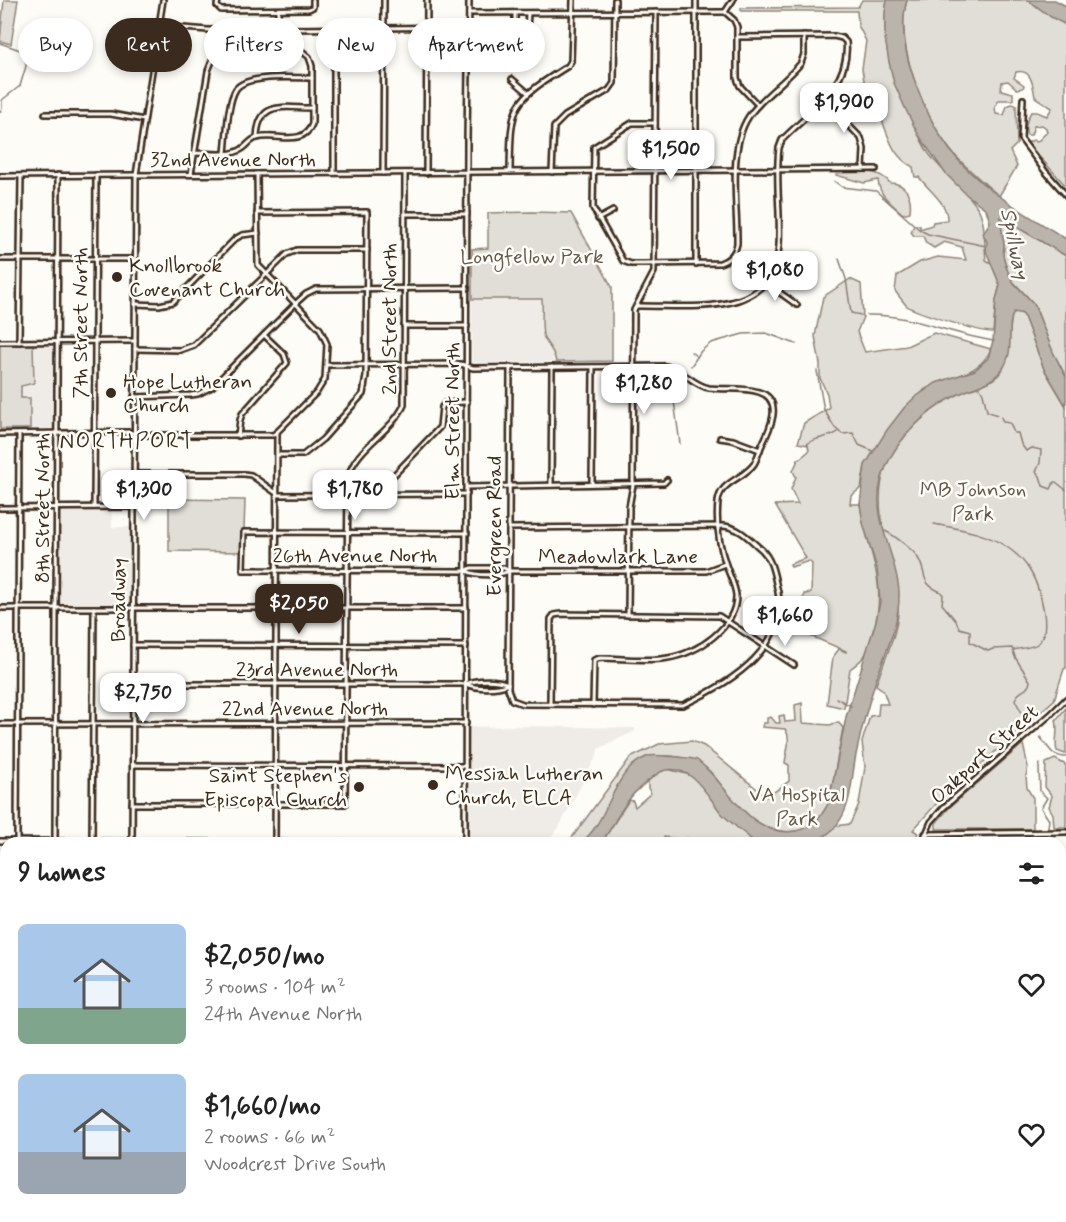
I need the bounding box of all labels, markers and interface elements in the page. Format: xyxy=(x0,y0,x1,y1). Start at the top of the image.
chip: Buy xyxy=(18,18,93,72)
chip: Rent xyxy=(105,18,192,72)
chip: Filters xyxy=(204,18,304,72)
chip: New xyxy=(316,18,396,72)
chip: Apartment xyxy=(408,18,545,72)
pin: $1,900 xyxy=(795,83,893,134)
text: $1,900 xyxy=(814,89,874,116)
pin: $1,500 xyxy=(622,130,720,181)
text: $1,500 xyxy=(642,136,700,163)
street label: 32nd Avenue North xyxy=(150,146,316,174)
water label: Spillway xyxy=(993,205,1036,283)
street label: 2nd Street North xyxy=(376,243,404,395)
park label: Longfellow Park xyxy=(460,243,604,272)
street label: 7th Street North xyxy=(67,247,95,399)
pin: $1,080 xyxy=(726,251,824,302)
place label: Knollbrook Covenant Church xyxy=(129,252,285,304)
text: $1,080 xyxy=(746,257,804,284)
marker: Knollbrook Covenant Church xyxy=(110,270,124,284)
street label: Elm Street North xyxy=(439,342,467,500)
pin: $1,280 xyxy=(595,364,693,415)
place label: Hope Lutheran Church xyxy=(123,368,252,420)
text: $1,280 xyxy=(615,370,673,397)
marker: Hope Lutheran Church xyxy=(104,386,118,400)
district label: NORTHPORT xyxy=(59,428,195,456)
street label: 8th Street North xyxy=(29,433,57,583)
street label: Evergreen Road xyxy=(481,456,510,596)
pin: $1,300 xyxy=(95,470,193,521)
pin: $1,780 xyxy=(306,470,404,521)
text: $1,300 xyxy=(116,476,172,503)
text: $1,780 xyxy=(326,476,384,503)
park label: MB Johnson Park xyxy=(920,476,1026,528)
street label: 26th Avenue North xyxy=(272,542,438,570)
street label: Meadowlark Lane xyxy=(538,543,698,571)
street label: Broadway xyxy=(105,558,133,642)
pin: $2,050 xyxy=(250,584,348,635)
text: $2,050 xyxy=(269,590,329,617)
pin: $1,660 xyxy=(736,596,834,647)
text: $1,660 xyxy=(757,602,813,629)
street label: 23rd Avenue North xyxy=(236,656,398,684)
pin: $2,750 xyxy=(94,673,192,724)
text: $2,750 xyxy=(114,679,172,706)
street label: 22nd Avenue North xyxy=(222,695,388,723)
street label: Oakport Street xyxy=(925,699,1045,811)
place label: Messiah Lutheran Church, ELCA xyxy=(445,760,604,812)
place label: Saint Stephen's Episcopal Church xyxy=(204,762,347,814)
marker: Messiah Lutheran Church, ELCA xyxy=(426,778,440,792)
marker: Saint Stephen's Episcopal Church xyxy=(352,780,366,794)
park label: VA Hospital Park xyxy=(749,781,845,833)
text: 9 homes xyxy=(18,856,106,890)
icon: filters xyxy=(1015,857,1048,890)
text: $2,050/mo xyxy=(204,940,325,974)
icon: home xyxy=(66,948,138,1020)
icon: heart xyxy=(1015,968,1048,1001)
text: 3 rooms · 104 m² xyxy=(204,974,346,1001)
text: 24th Avenue North xyxy=(204,1001,362,1028)
text: $1,660/mo xyxy=(204,1090,321,1124)
icon: home xyxy=(66,1098,138,1170)
icon: heart xyxy=(1015,1118,1048,1151)
text: 2 rooms · 66 m² xyxy=(204,1124,335,1151)
text: Woodcrest Drive South xyxy=(204,1151,386,1178)

